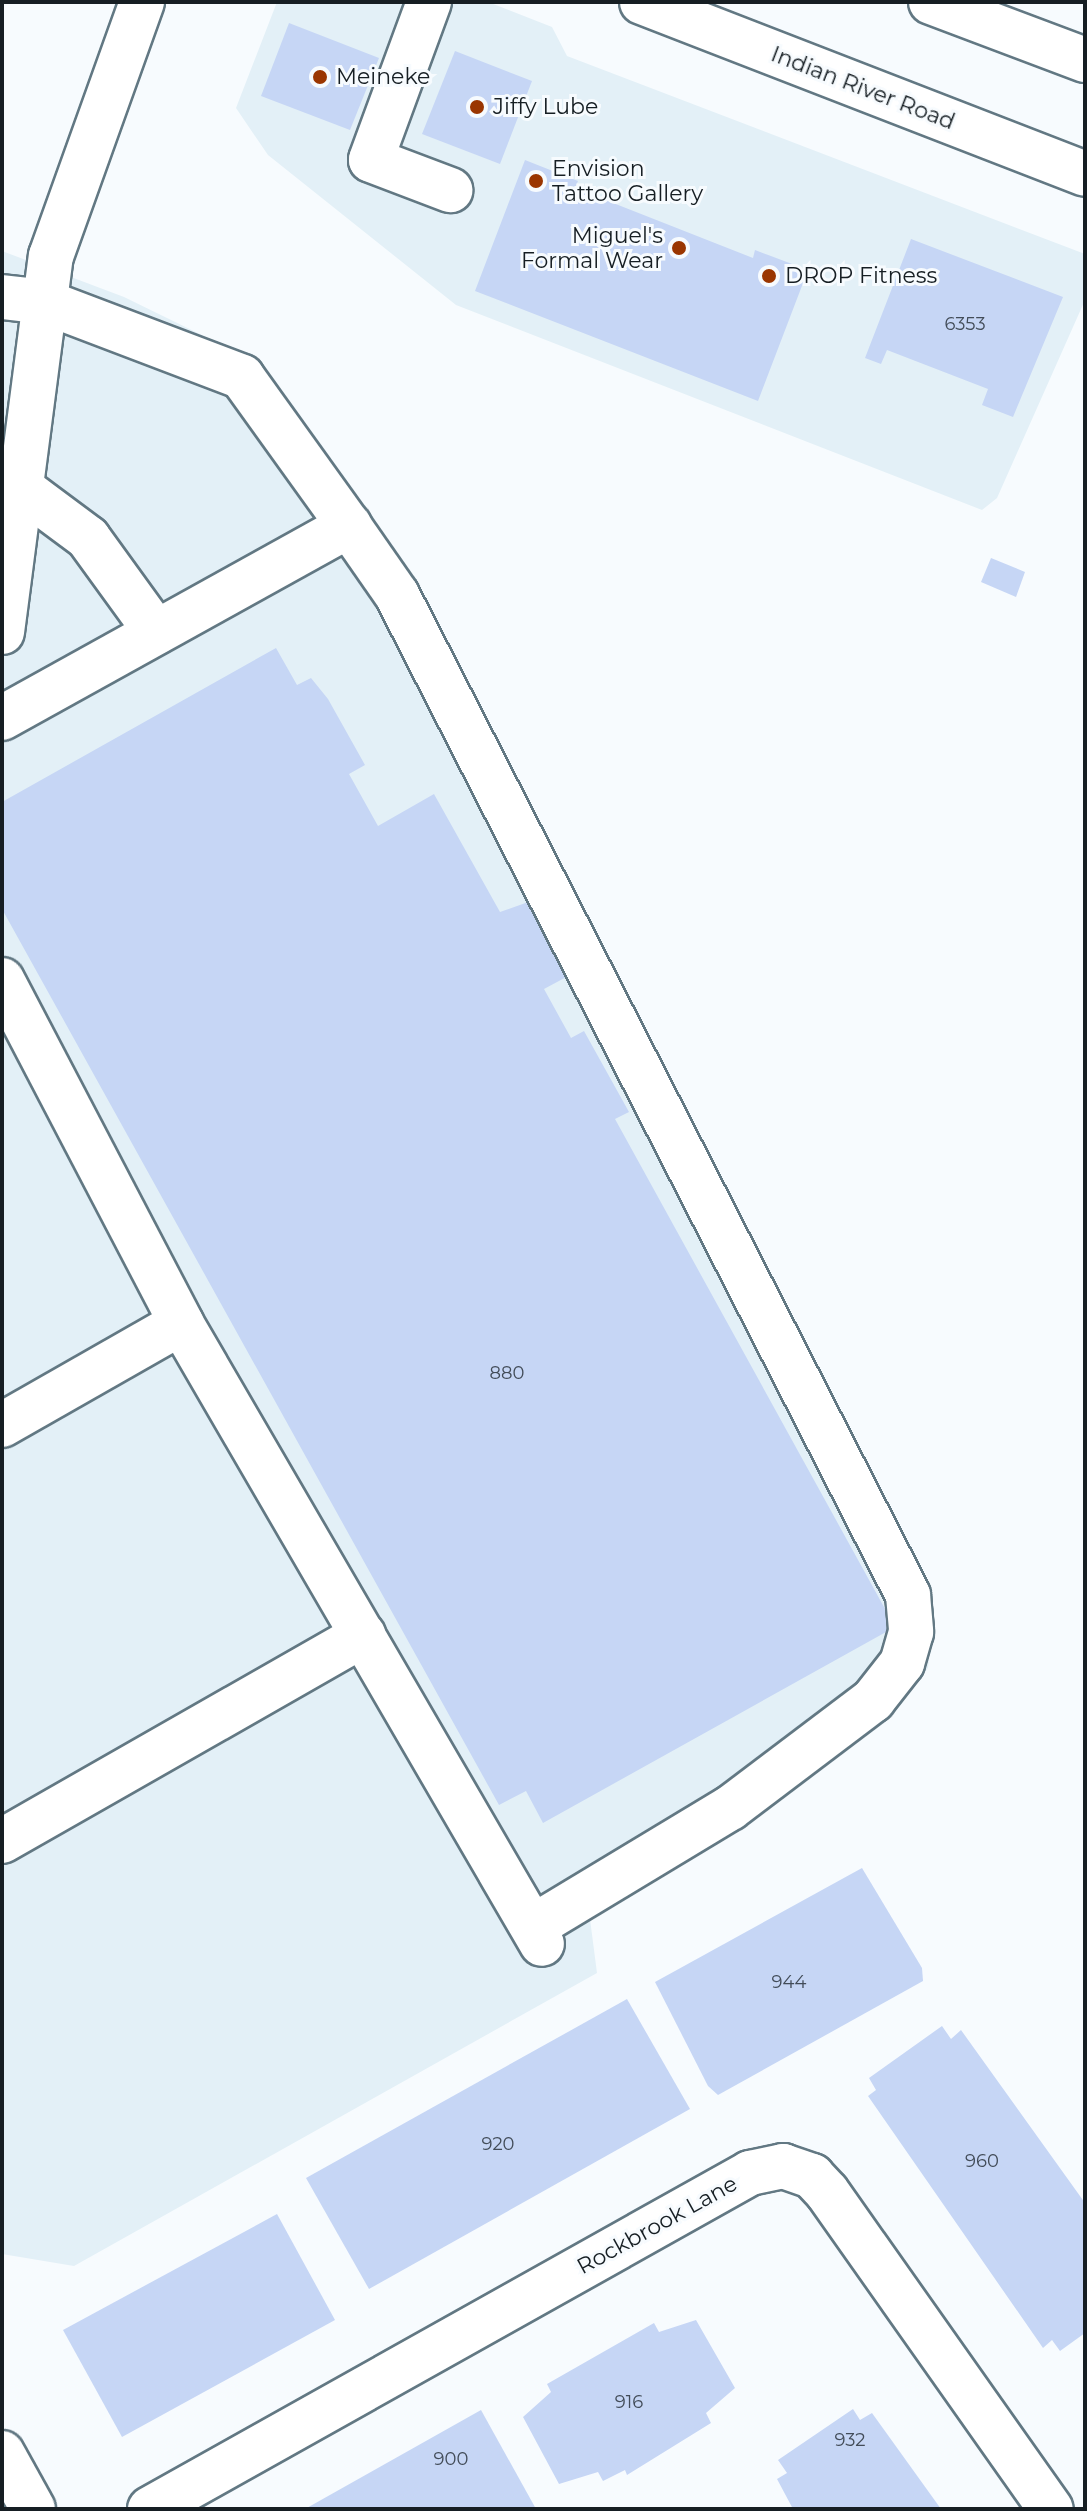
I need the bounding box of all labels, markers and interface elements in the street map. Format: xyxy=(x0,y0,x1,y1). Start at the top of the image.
street label: Indian River Road xyxy=(767,41,959,135)
place label: Meineke xyxy=(336,64,430,90)
marker: Meineke xyxy=(311,68,329,86)
place label: Jiffy Lube xyxy=(493,94,598,120)
marker: Jiffy Lube xyxy=(468,98,486,116)
place label: Envision Tattoo Gallery xyxy=(552,155,703,206)
marker: Envision Tattoo Gallery xyxy=(527,172,545,190)
place label: Miguel's Formal Wear xyxy=(521,222,663,274)
marker: Miguel's Formal Wear xyxy=(670,239,688,257)
place label: DROP Fitness xyxy=(785,263,937,289)
marker: DROP Fitness xyxy=(760,267,778,285)
house number: 6353 xyxy=(944,313,986,335)
house number: 880 xyxy=(490,1362,524,1384)
house number: 944 xyxy=(772,1971,806,1993)
house number: 920 xyxy=(481,2133,515,2155)
house number: 960 xyxy=(965,2150,999,2172)
street label: Rockbrook Lane xyxy=(572,2170,742,2280)
house number: 916 xyxy=(615,2391,643,2413)
house number: 932 xyxy=(834,2429,866,2451)
house number: 900 xyxy=(434,2448,468,2470)

